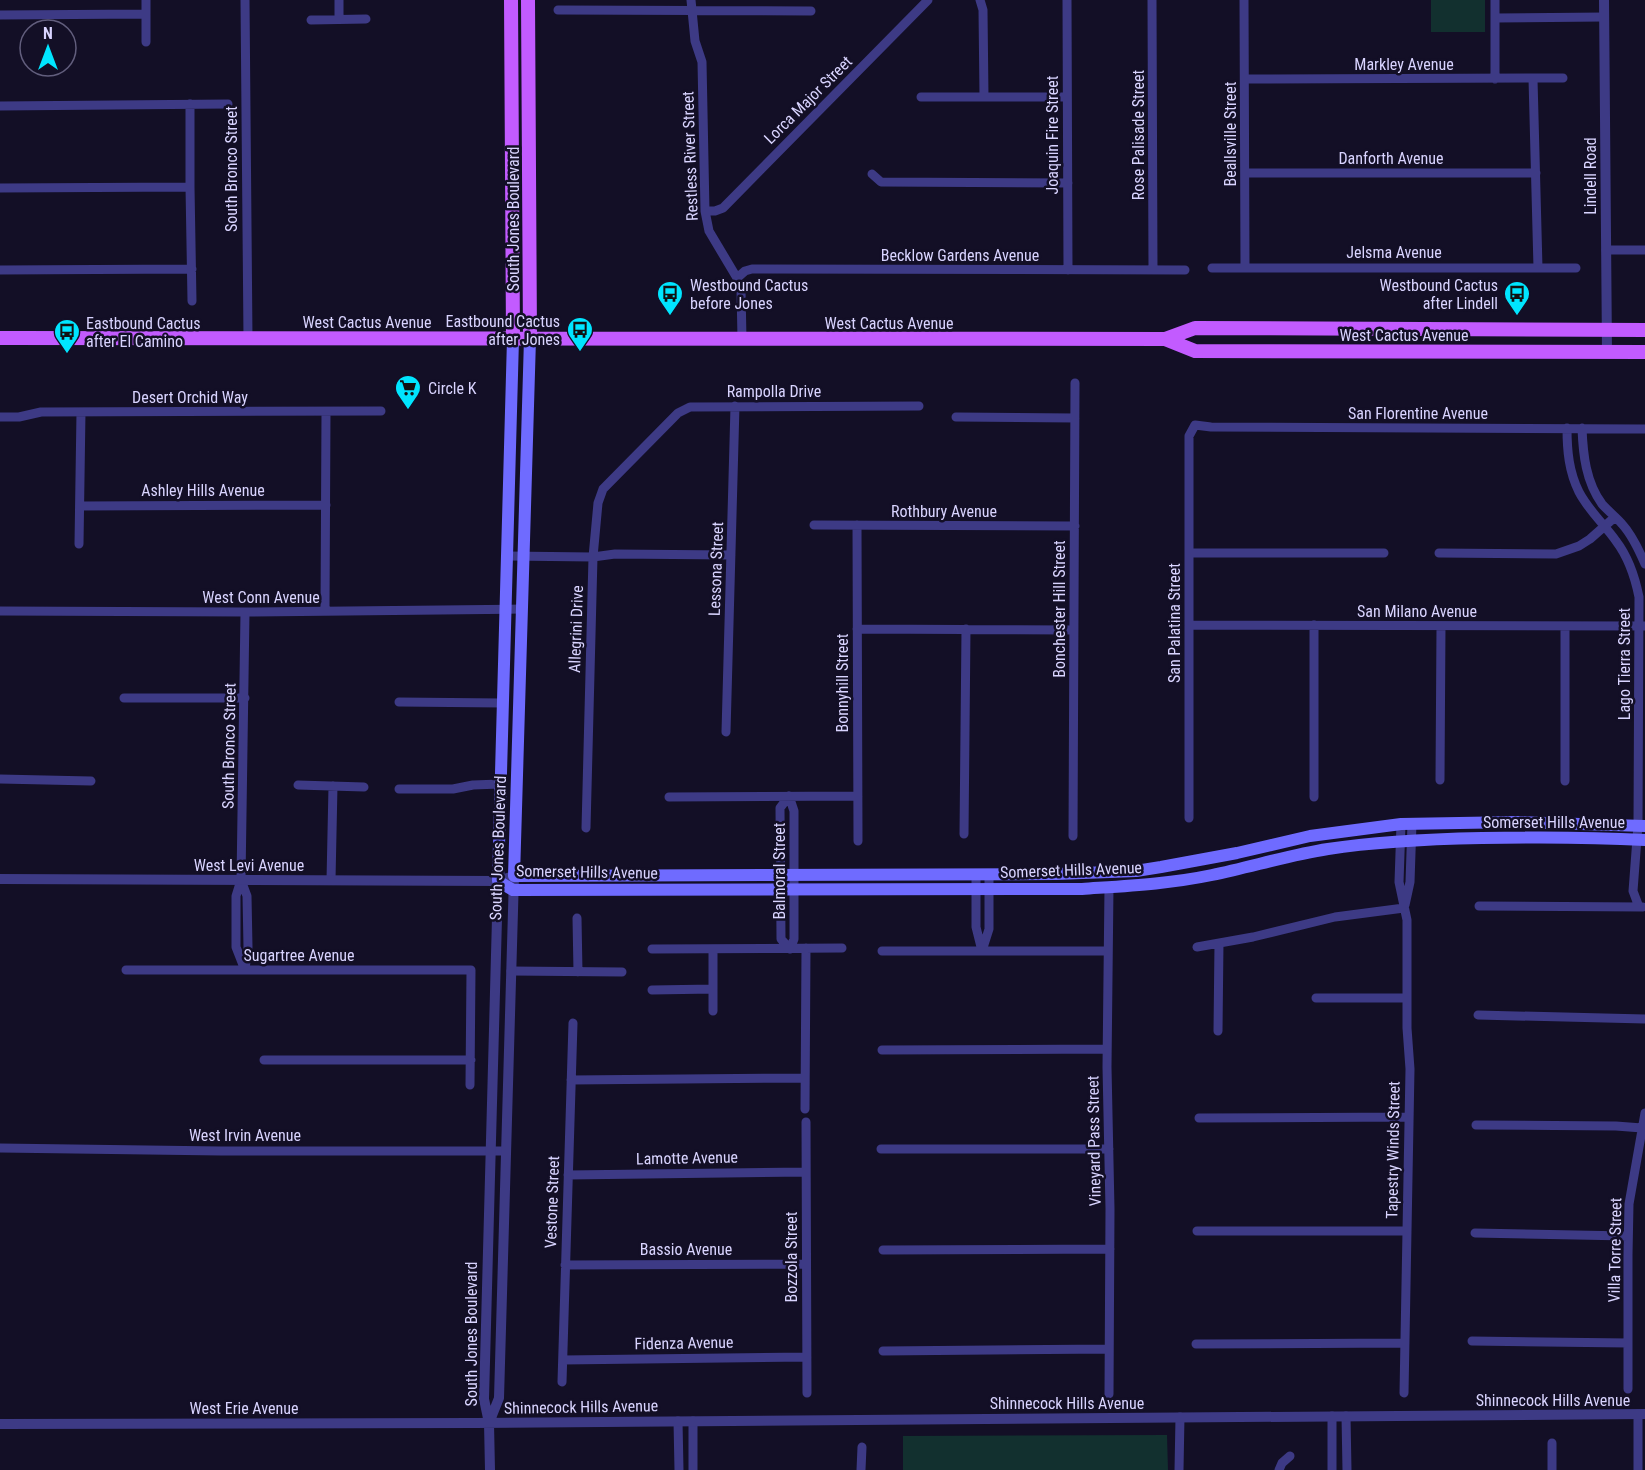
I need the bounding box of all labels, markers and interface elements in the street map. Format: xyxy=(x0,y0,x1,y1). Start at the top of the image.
north arrow xyxy=(18,18,78,78)
text: N xyxy=(43,24,53,43)
street label: Lorca Major Street xyxy=(760,52,856,148)
street label: Markley Avenue xyxy=(1354,55,1454,74)
street label: Rose Palisade Street xyxy=(1129,70,1148,200)
street label: Joaquin Fire Street xyxy=(1043,75,1062,195)
street label: Beallsville Street xyxy=(1221,81,1240,187)
street label: Restless River Street xyxy=(678,90,702,221)
street label: South Bronco Street xyxy=(222,106,241,232)
street label: Lindell Road xyxy=(1581,137,1600,215)
street label: South Jones Boulevard xyxy=(504,147,523,291)
street label: Danforth Avenue xyxy=(1338,149,1444,168)
street label: Jelsma Avenue xyxy=(1346,243,1442,262)
street label: Becklow Gardens Avenue xyxy=(881,246,1039,265)
place label: Westbound Cactus before Jones xyxy=(690,276,808,313)
place label: Westbound Cactus after Lindell xyxy=(1380,276,1498,313)
bus stop icon: Westbound Cactus before Jones xyxy=(655,279,685,317)
bus stop icon: Westbound Cactus after Lindell xyxy=(1502,279,1532,317)
place label: Eastbound Cactus after Jones xyxy=(445,312,560,349)
street label: West Cactus Avenue xyxy=(303,313,431,332)
place label: Eastbound Cactus after El Camino xyxy=(86,314,201,351)
street label: West Cactus Avenue xyxy=(825,314,953,333)
bus stop icon: Eastbound Cactus after Jones xyxy=(565,315,595,353)
bus stop icon: Eastbound Cactus after El Camino xyxy=(52,317,82,355)
street label: West Cactus Avenue xyxy=(1340,326,1468,345)
supermarket icon: Circle K xyxy=(393,373,423,411)
place label: Circle K xyxy=(428,379,477,398)
street label: Rampolla Drive xyxy=(727,382,821,401)
street label: Desert Orchid Way xyxy=(132,388,248,407)
street label: San Florentine Avenue xyxy=(1348,404,1488,423)
street label: Ashley Hills Avenue xyxy=(141,481,265,500)
street label: Rothbury Avenue xyxy=(891,502,997,521)
street label: Lessona Street xyxy=(705,521,727,616)
street label: Bonchester Hill Street xyxy=(1050,540,1069,678)
street label: San Palatina Street xyxy=(1165,563,1184,683)
street label: Allegrini Drive xyxy=(565,585,587,673)
street label: West Conn Avenue xyxy=(202,588,320,607)
street label: San Milano Avenue xyxy=(1357,602,1477,621)
street label: Lago Tierra Street xyxy=(1615,608,1634,720)
street label: Bonnyhill Street xyxy=(833,633,852,732)
street label: South Bronco Street xyxy=(218,683,240,809)
street label: South Jones Boulevard xyxy=(486,775,510,921)
street label: Somerset Hills Avenue xyxy=(1483,813,1625,832)
street label: Balmoral Street xyxy=(770,822,789,920)
street label: West Levi Avenue xyxy=(194,856,304,875)
street label: Somerset Hills Avenue xyxy=(1000,858,1142,882)
street label: Somerset Hills Avenue xyxy=(516,861,658,883)
street label: Sugartree Avenue xyxy=(243,946,355,965)
street label: Vineyard Pass Street xyxy=(1083,1075,1105,1206)
street label: Tapestry Winds Street xyxy=(1382,1081,1404,1219)
street label: West Irvin Avenue xyxy=(189,1126,301,1145)
street label: Lamotte Avenue xyxy=(636,1148,738,1168)
street label: Vestone Street xyxy=(541,1155,563,1249)
street label: Villa Torre Street xyxy=(1605,1197,1625,1303)
street label: Bozzola Street xyxy=(782,1211,801,1303)
street label: Bassio Avenue xyxy=(640,1240,732,1259)
street label: South Jones Boulevard xyxy=(462,1262,481,1406)
street label: Fidenza Avenue xyxy=(634,1333,734,1353)
street label: Shinnecock Hills Avenue xyxy=(1476,1391,1630,1410)
street label: Shinnecock Hills Avenue xyxy=(990,1394,1144,1413)
street label: Shinnecock Hills Avenue xyxy=(504,1396,658,1418)
street label: West Erie Avenue xyxy=(190,1399,298,1418)

